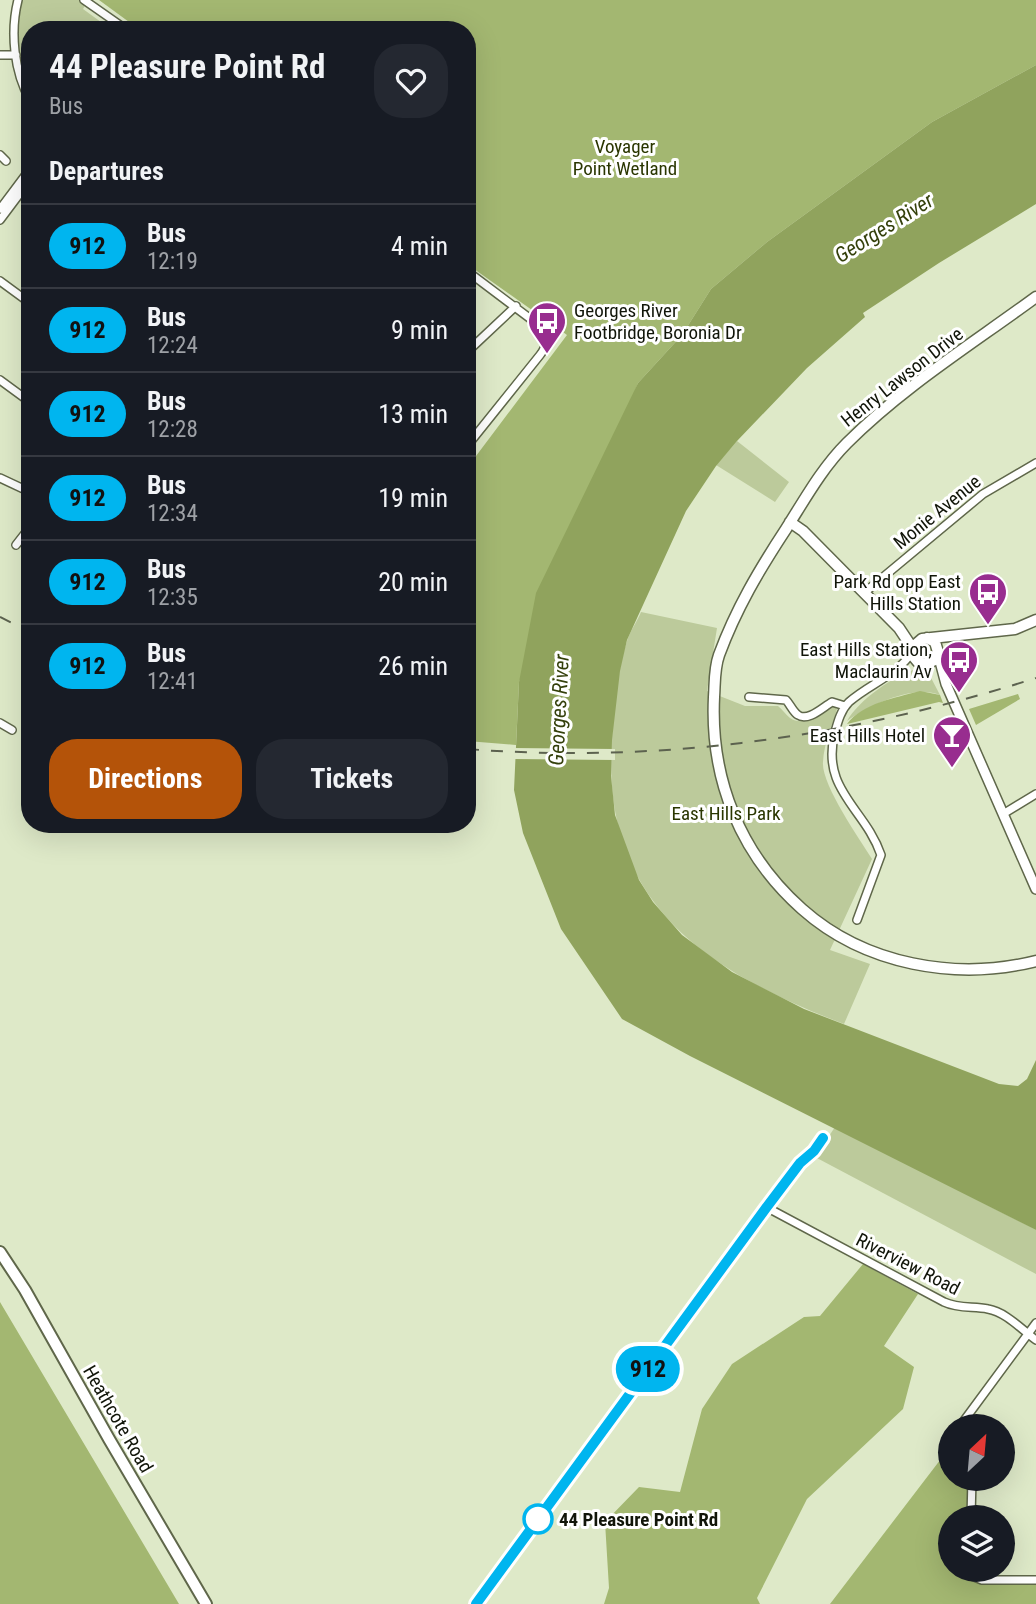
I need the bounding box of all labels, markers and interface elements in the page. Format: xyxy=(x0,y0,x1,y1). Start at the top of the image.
button: heart xyxy=(374,44,448,118)
text: 44 Pleasure Point Rd xyxy=(49,47,325,86)
text: Bus xyxy=(49,93,83,120)
park label: Voyager Point Wetland xyxy=(573,135,677,180)
text: Departures xyxy=(49,156,164,186)
water label: Georges River xyxy=(830,188,938,268)
text: Bus xyxy=(147,218,186,248)
text: 4 min xyxy=(391,231,448,261)
text: 912 xyxy=(69,232,106,260)
text: 12:19 xyxy=(147,248,198,275)
place label: Georges River Footbridge, Boronia Dr xyxy=(574,299,742,344)
bus stop icon: Georges River Footbridge, Boronia Dr xyxy=(526,300,568,355)
text: Bus xyxy=(147,302,186,332)
text: 9 min xyxy=(391,315,448,345)
text: 912 xyxy=(69,316,106,344)
street label: Henry Lawson Drive xyxy=(836,322,968,432)
text: 12:24 xyxy=(147,332,198,359)
text: Bus xyxy=(147,386,186,416)
text: 13 min xyxy=(378,399,448,429)
text: 912 xyxy=(69,400,106,428)
text: 12:28 xyxy=(147,416,198,443)
text: Bus xyxy=(147,470,186,500)
street label: Monie Avenue xyxy=(889,470,985,554)
text: 19 min xyxy=(378,483,448,513)
text: 912 xyxy=(69,484,106,512)
text: 12:34 xyxy=(147,500,198,527)
text: Bus xyxy=(147,554,186,584)
text: 20 min xyxy=(378,567,448,597)
text: 912 xyxy=(69,568,106,596)
place label: Park Rd opp East Hills Station xyxy=(833,570,961,615)
bus stop icon: Park Rd opp East Hills Station xyxy=(967,571,1009,626)
text: 12:35 xyxy=(147,584,198,611)
text: Bus xyxy=(147,638,186,668)
place label: East Hills Station, Maclaurin Av xyxy=(800,638,932,683)
bus stop icon: East Hills Station, Maclaurin Av xyxy=(938,639,980,694)
text: 26 min xyxy=(378,651,448,681)
text: 912 xyxy=(69,652,106,680)
water label: Georges River xyxy=(544,653,574,766)
text: 12:41 xyxy=(147,668,198,695)
bar icon: East Hills Hotel xyxy=(931,714,973,769)
place label: East Hills Hotel xyxy=(810,724,925,747)
button: Directions xyxy=(49,739,242,819)
button: Tickets xyxy=(256,739,448,819)
park label: East Hills Park xyxy=(672,802,781,825)
street label: Riverview Road xyxy=(852,1228,964,1300)
line badge: 912 xyxy=(608,1346,688,1392)
text: 912 xyxy=(630,1355,666,1383)
street label: Heathcote Road xyxy=(78,1361,158,1477)
north arrow xyxy=(938,1414,1015,1491)
map controls xyxy=(938,1414,1015,1582)
marker: 44 Pleasure Point Rd xyxy=(523,1504,553,1534)
button: layers xyxy=(938,1505,1015,1582)
place label: 44 Pleasure Point Rd xyxy=(559,1508,718,1531)

